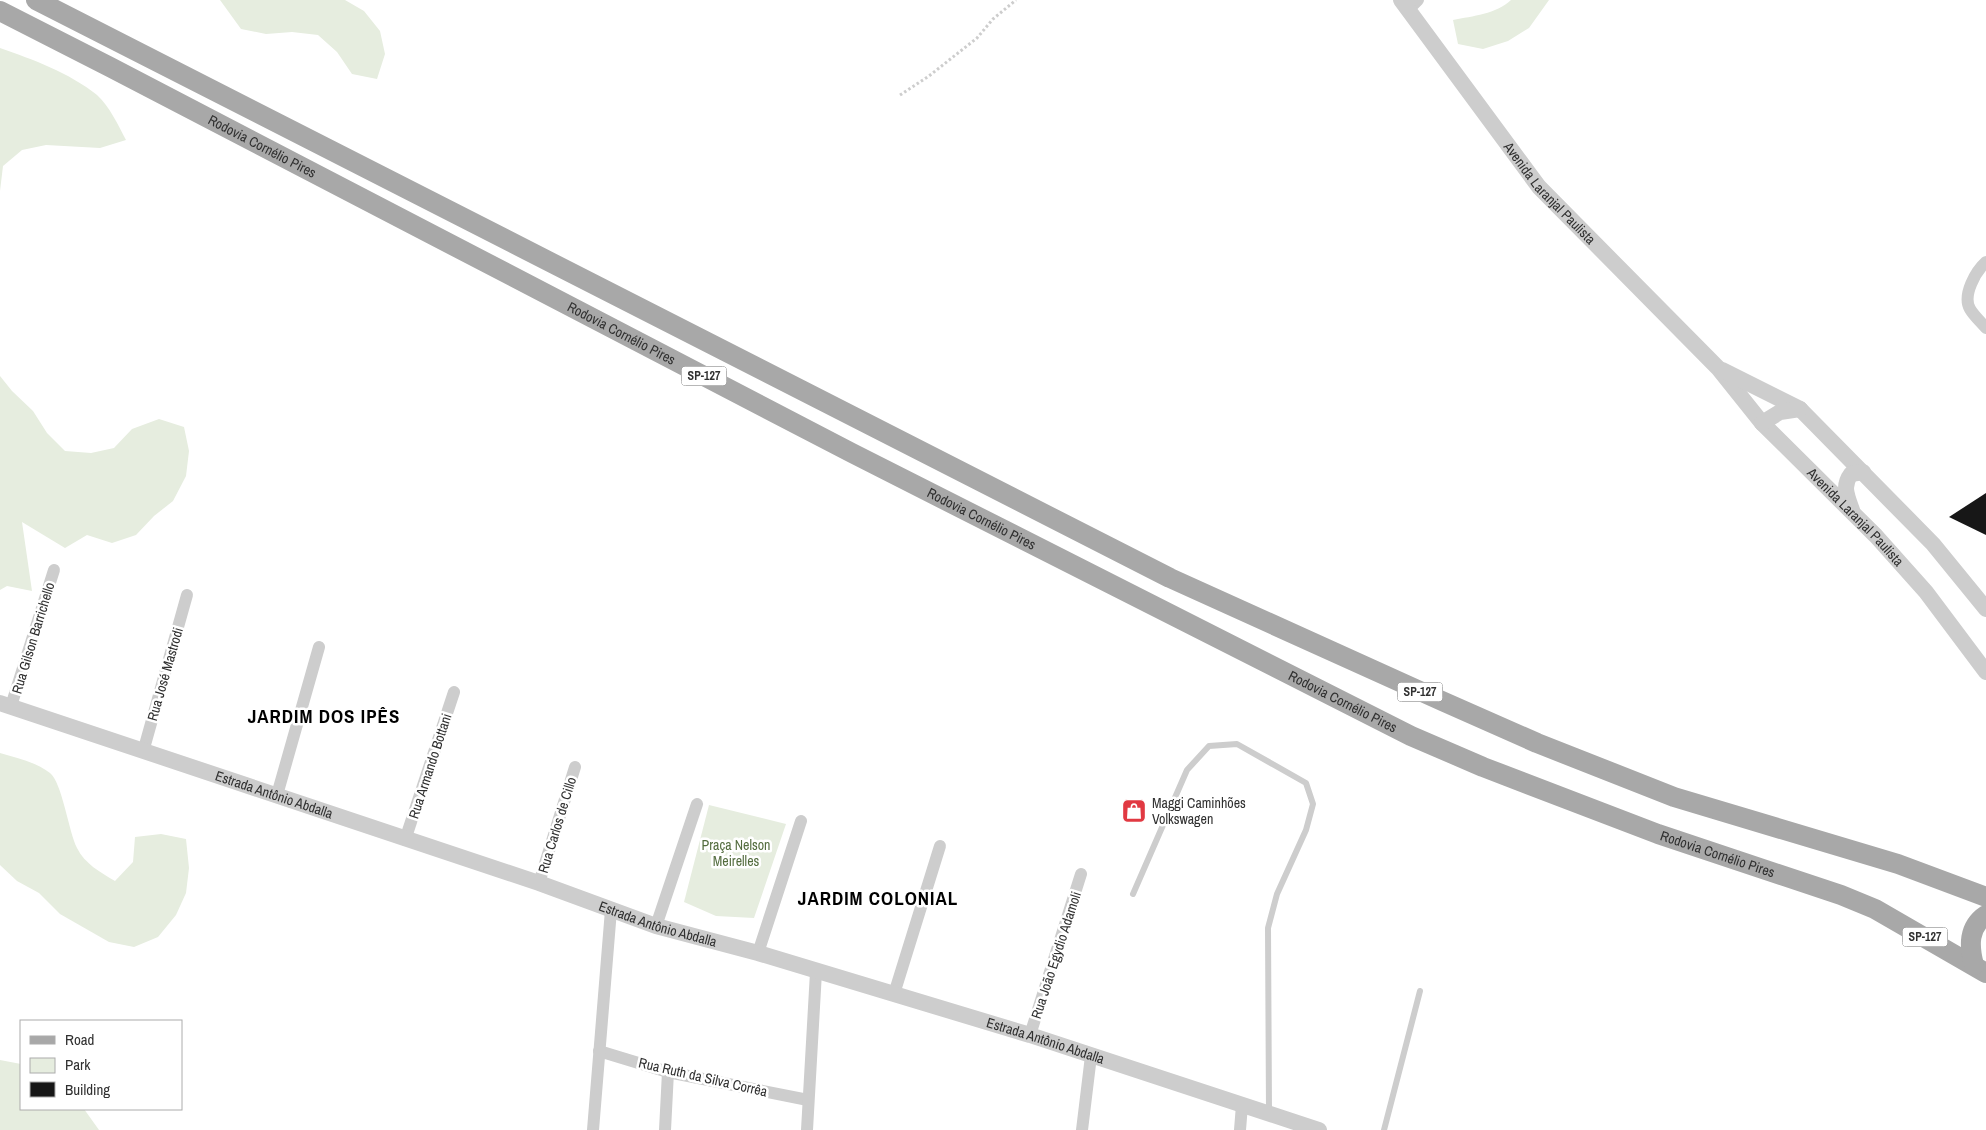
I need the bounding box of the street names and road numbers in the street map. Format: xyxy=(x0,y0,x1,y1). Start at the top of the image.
street label: Rodovia Cornélio Pires xyxy=(205,111,320,182)
street label: Avenida Laranjal Paulista xyxy=(1499,138,1600,249)
street label: Rodovia Cornélio Pires xyxy=(564,298,679,369)
road number: SP-127 xyxy=(682,366,726,386)
street label: Avenida Laranjal Paulista xyxy=(1803,463,1908,570)
street label: Rodovia Cornélio Pires xyxy=(924,484,1039,554)
street label: Rua Gilson Barrichello xyxy=(8,580,58,696)
street label: Rua José Mastrodi xyxy=(143,625,187,723)
street label: Rodovia Cornélio Pires xyxy=(1285,666,1400,737)
road number: SP-127 xyxy=(1398,682,1442,702)
street label: Rua Armando Bottani xyxy=(404,711,456,821)
street label: Estrada Antônio Abdalla xyxy=(213,767,336,823)
street label: Rua Carlos de Cillo xyxy=(534,775,580,875)
street label: Rodovia Cornélio Pires xyxy=(1658,826,1777,881)
street label: Rua João Egydio Adamoli xyxy=(1027,889,1085,1021)
street label: Estrada Antônio Abdalla xyxy=(596,897,719,951)
road number: SP-127 xyxy=(1902,928,1948,946)
street label: Estrada Antônio Abdalla xyxy=(984,1013,1107,1068)
street label: Rua Ruth da Silva Corrêa xyxy=(637,1053,770,1101)

